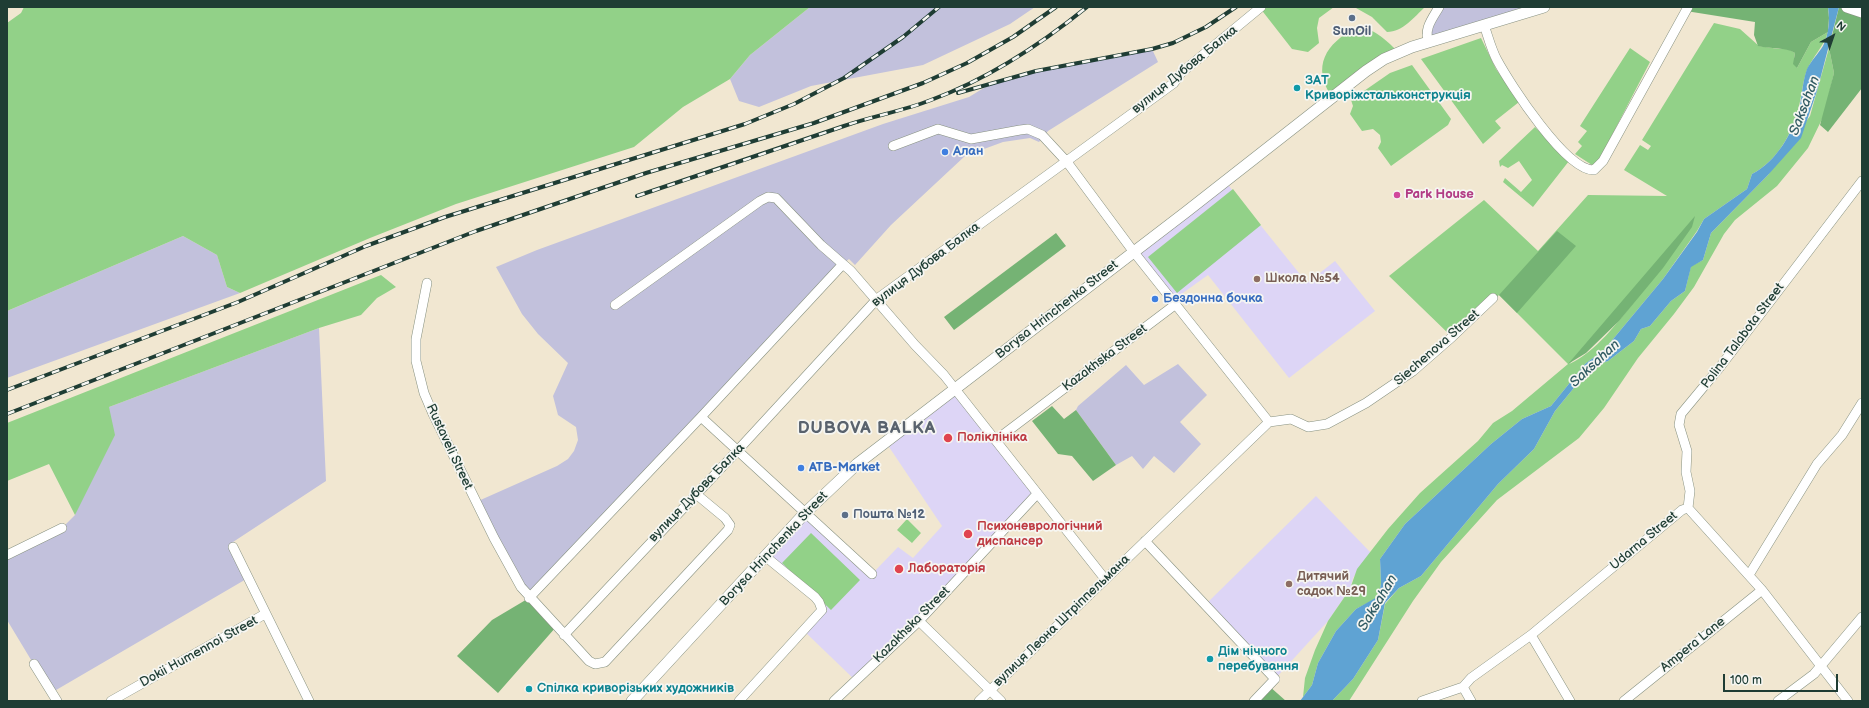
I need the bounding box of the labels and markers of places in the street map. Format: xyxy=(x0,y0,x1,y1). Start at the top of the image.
marker: SunOil xyxy=(1347,13,1357,23)
place label: SunOil xyxy=(1333,24,1371,40)
place label: ЗАТ Криворіжстальконструкція xyxy=(1305,73,1471,104)
marker: ЗАТ Криворіжстальконструкція xyxy=(1292,83,1302,93)
place label: Алан xyxy=(953,144,983,160)
marker: Алан xyxy=(940,147,950,157)
place label: Park House xyxy=(1405,187,1474,203)
marker: Park House xyxy=(1392,190,1402,200)
place label: Школа №54 xyxy=(1265,271,1340,287)
marker: Школа №54 xyxy=(1252,274,1262,284)
place label: Бездонна бочка xyxy=(1163,291,1263,307)
marker: Бездонна бочка xyxy=(1150,294,1160,304)
place label: Поліклініка xyxy=(957,430,1027,446)
marker: Поліклініка xyxy=(942,432,954,444)
place label: ATB-Market xyxy=(809,460,880,476)
marker: ATB-Market xyxy=(796,463,806,473)
place label: Пошта №12 xyxy=(853,507,925,523)
marker: Пошта №12 xyxy=(840,510,850,520)
place label: Психоневрологічний диспансер xyxy=(977,519,1102,550)
marker: Психоневрологічний диспансер xyxy=(962,528,974,540)
place label: Лабораторія xyxy=(908,561,986,577)
marker: Лабораторія xyxy=(893,563,905,575)
place label: Дитячий садок №29 xyxy=(1297,569,1366,600)
marker: Дитячий садок №29 xyxy=(1284,579,1294,589)
place label: Дім нічного перебування xyxy=(1218,644,1299,675)
marker: Дім нічного перебування xyxy=(1205,654,1215,664)
place label: Спілка криворізьких художників xyxy=(537,681,734,697)
marker: Спілка криворізьких художників xyxy=(524,684,534,694)

